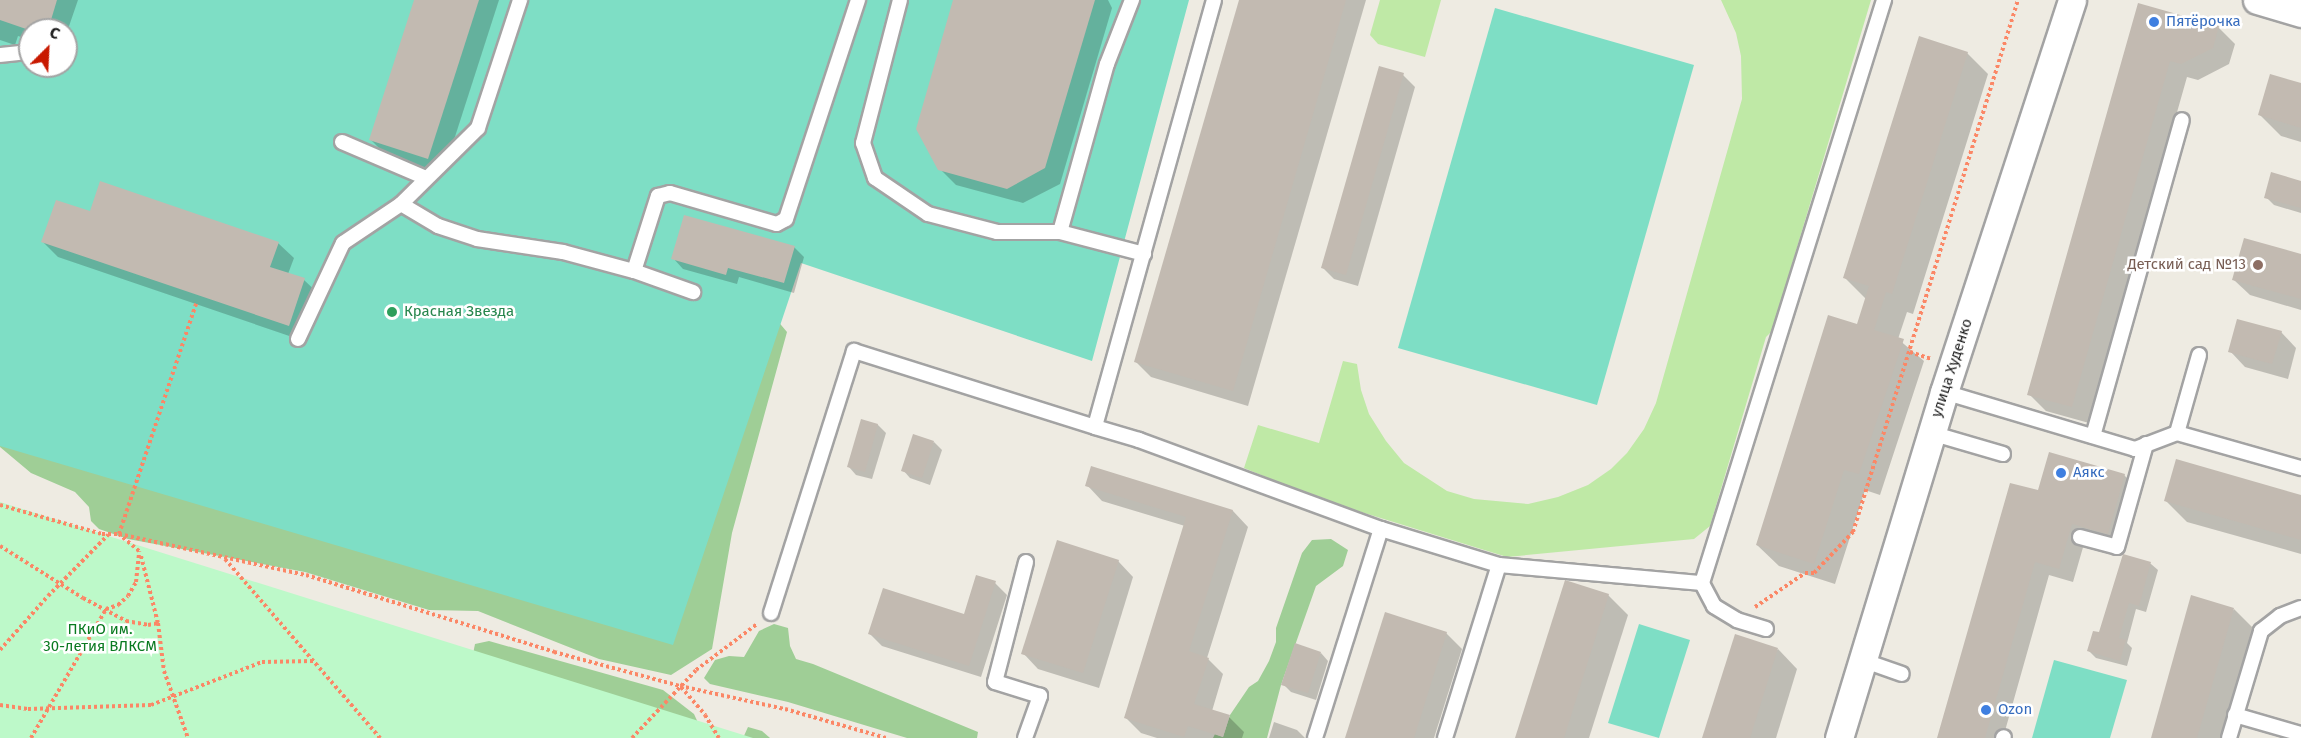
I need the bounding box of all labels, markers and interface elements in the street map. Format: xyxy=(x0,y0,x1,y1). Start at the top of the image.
place label: Пятёрочка xyxy=(2166,13,2241,31)
marker: Пятёрочка xyxy=(2147,15,2161,29)
north arrow xyxy=(18,18,78,78)
text: С xyxy=(47,22,63,43)
place label: Детский сад №13 xyxy=(2127,256,2246,274)
marker: Детский сад №13 xyxy=(2251,258,2265,272)
place label: Красная Звезда xyxy=(404,303,514,321)
marker: Красная Звезда xyxy=(385,305,399,319)
street label: улица Худенко xyxy=(1928,316,1976,420)
place label: Аякс xyxy=(2073,464,2105,482)
marker: Аякс xyxy=(2054,466,2068,480)
park label: ПКиО им. 30-летия ВЛКСМ xyxy=(43,620,157,655)
place label: Ozon xyxy=(1998,701,2032,719)
marker: Ozon xyxy=(1979,703,1993,717)

